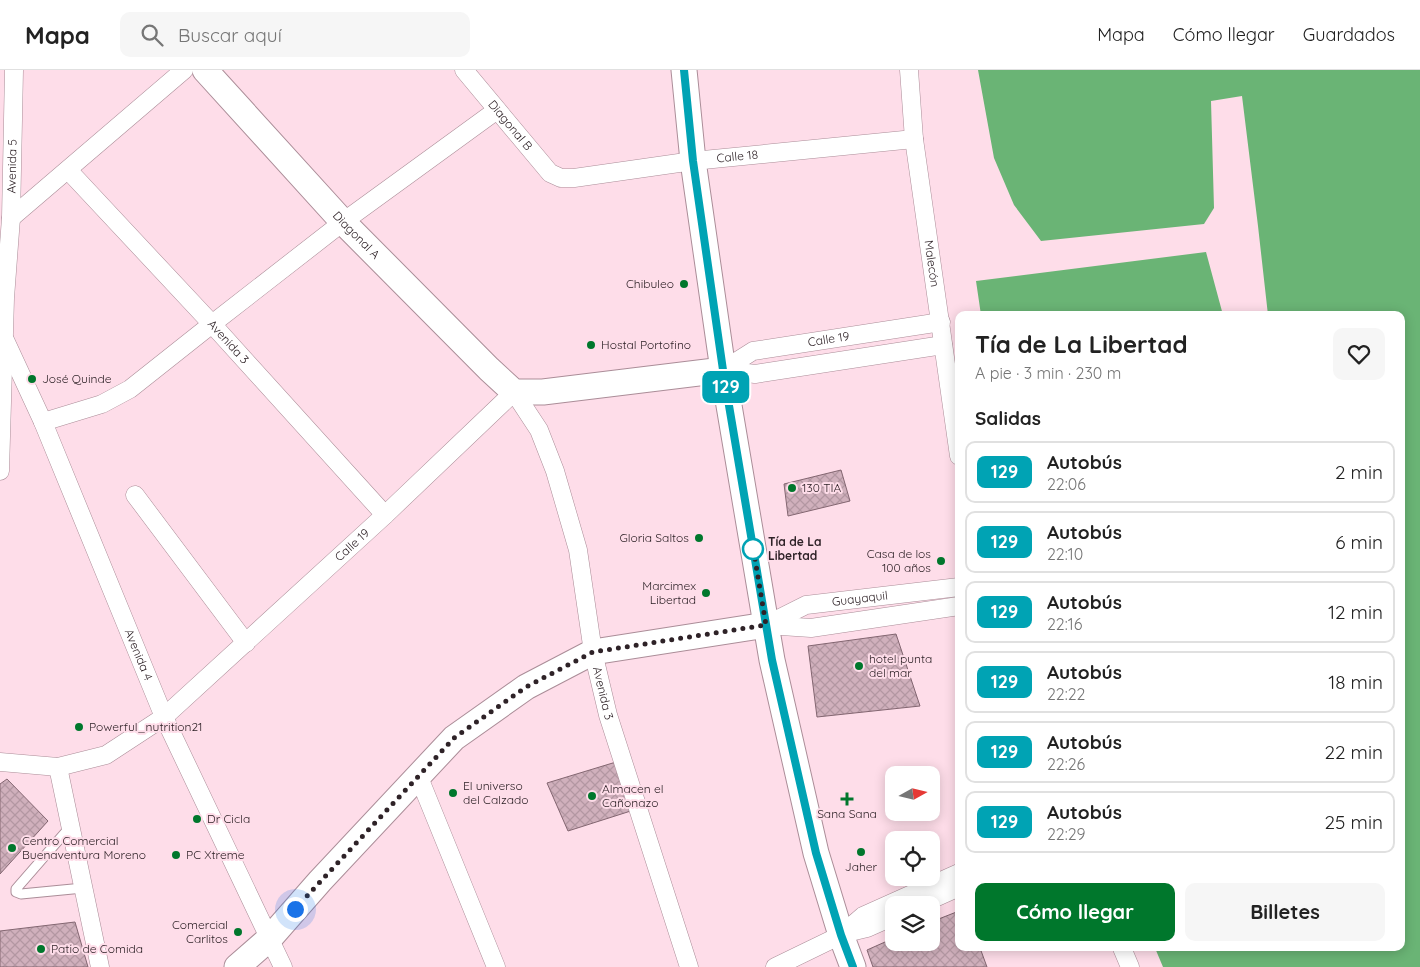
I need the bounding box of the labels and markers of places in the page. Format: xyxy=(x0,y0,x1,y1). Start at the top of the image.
place label: Chibuleo xyxy=(626,276,674,291)
marker: Chibuleo xyxy=(678,278,690,290)
place label: Hostal Portofino xyxy=(601,337,691,352)
marker: Hostal Portofino xyxy=(585,339,597,351)
place label: José Quinde xyxy=(42,371,112,386)
marker: José Quinde xyxy=(26,373,38,385)
place label: 130 TIA xyxy=(802,480,841,495)
marker: 130 TIA xyxy=(786,482,798,494)
place label: Gloria Saltos xyxy=(619,530,689,545)
marker: Gloria Saltos xyxy=(693,532,705,544)
place label: Tía de La Libertad xyxy=(768,534,822,563)
marker: Tía de La Libertad xyxy=(742,538,764,560)
place label: Casa de los 100 años xyxy=(867,546,931,575)
marker: Casa de los 100 años xyxy=(935,555,947,567)
place label: Marcimex Libertad xyxy=(642,578,696,607)
marker: Marcimex Libertad xyxy=(700,587,712,599)
place label: hotel punta del mar xyxy=(869,651,932,680)
marker: hotel punta del mar xyxy=(853,660,865,672)
place label: Powerful_nutrition21 xyxy=(89,719,203,734)
marker: Powerful_nutrition21 xyxy=(73,721,85,733)
place label: El universo del Calzado xyxy=(463,778,529,807)
place label: Almacen el Cañonazo xyxy=(602,781,664,810)
marker: El universo del Calzado xyxy=(447,787,459,799)
marker: Almacen el Cañonazo xyxy=(586,790,598,802)
marker: Sana Sana xyxy=(841,793,853,805)
place label: Sana Sana xyxy=(817,806,877,821)
place label: Dr Cicla xyxy=(207,811,250,826)
marker: Dr Cicla xyxy=(191,813,203,825)
place label: Centro Comercial Buenaventura Moreno xyxy=(22,833,146,862)
marker: Centro Comercial Buenaventura Moreno xyxy=(6,842,18,854)
marker: Jaher xyxy=(855,846,867,858)
place label: PC Xtreme xyxy=(186,847,245,862)
marker: PC Xtreme xyxy=(170,849,182,861)
place label: Jaher xyxy=(845,859,878,874)
place label: Comercial Carlitos xyxy=(172,917,228,946)
marker: Comercial Carlitos xyxy=(232,926,244,938)
place label: Patio de Comida xyxy=(51,941,143,956)
marker: Patio de Comida xyxy=(35,943,47,955)

